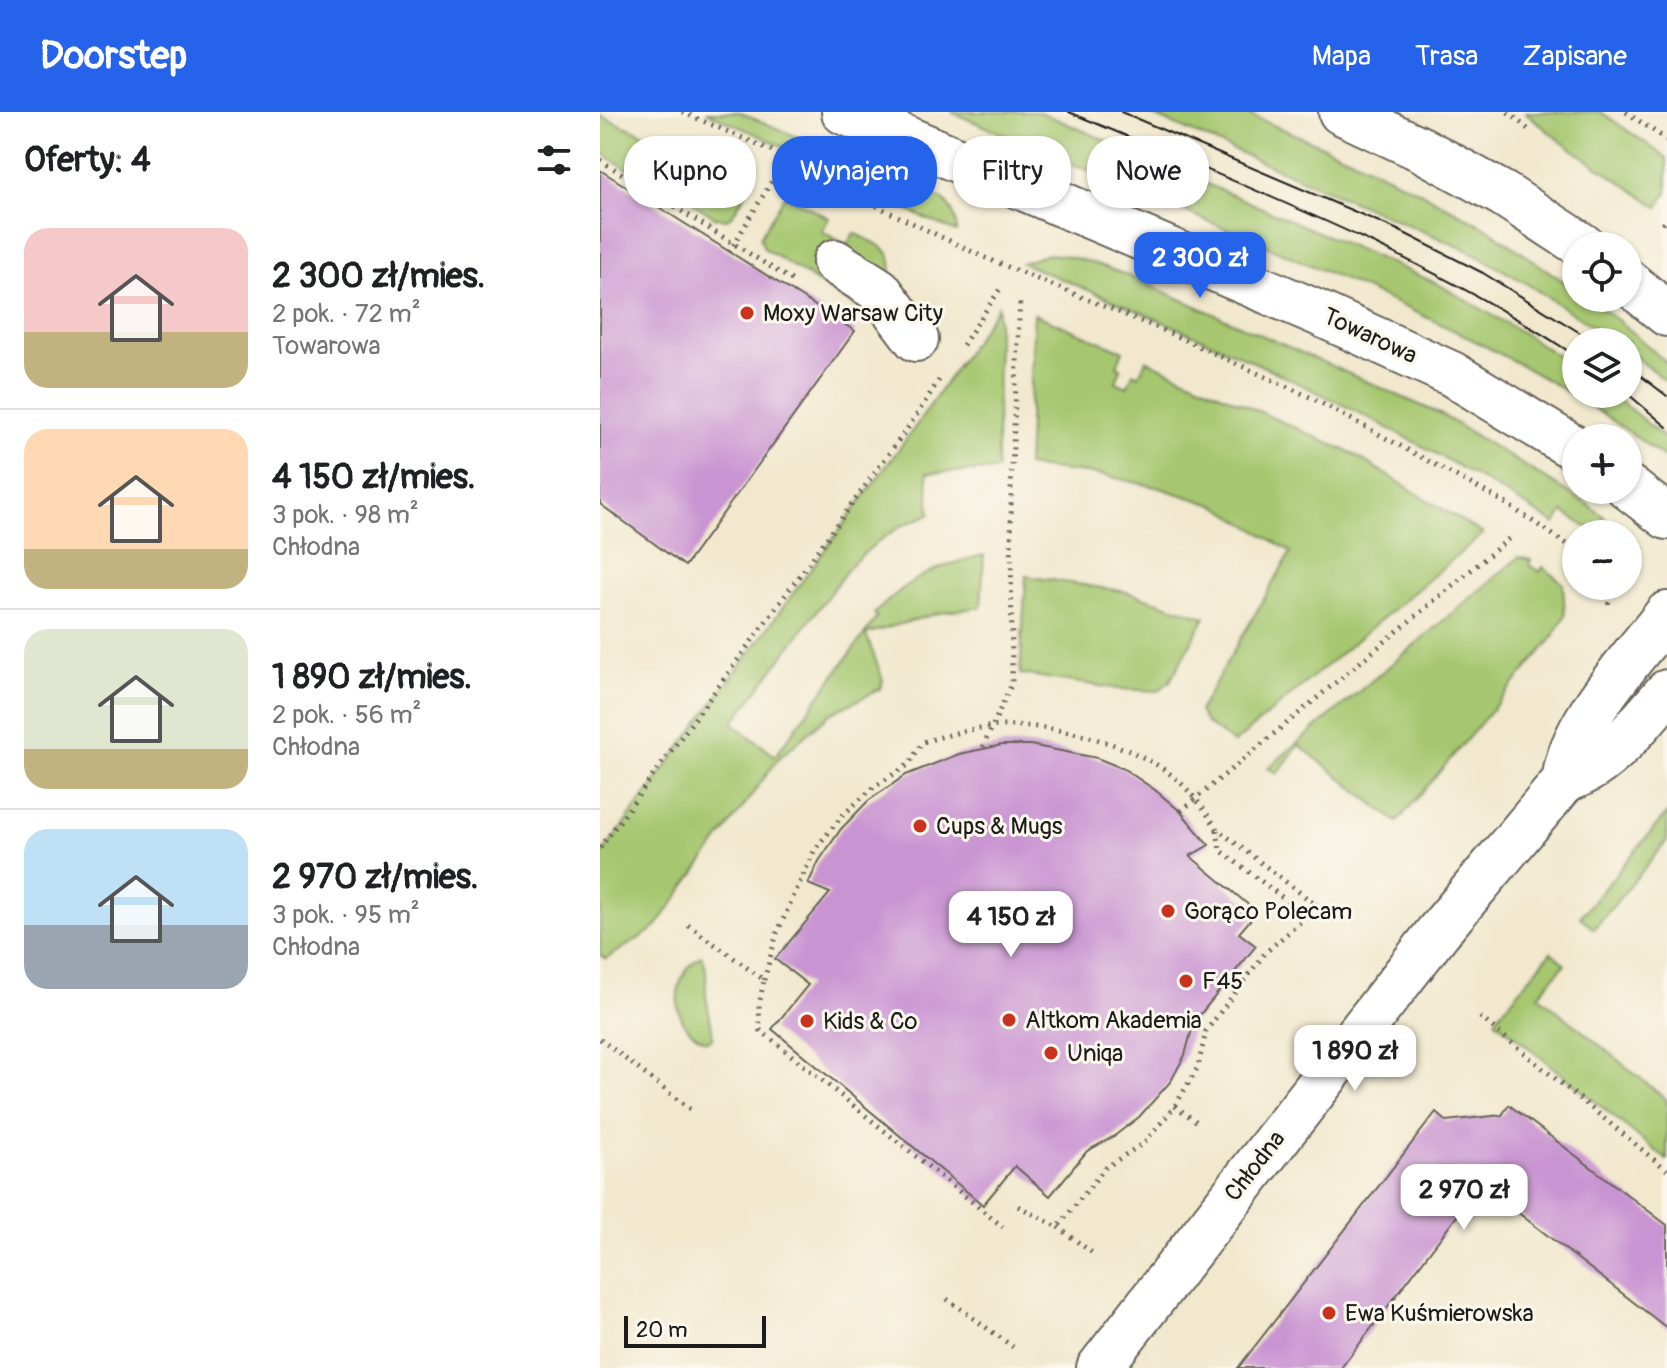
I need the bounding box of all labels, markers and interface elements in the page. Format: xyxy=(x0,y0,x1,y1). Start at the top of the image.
text: Doorstep xyxy=(40,32,187,80)
text: Mapa xyxy=(1312,39,1371,74)
text: Trasa xyxy=(1415,39,1478,74)
text: Zapisane xyxy=(1522,39,1627,74)
chip: Kupno xyxy=(624,136,756,208)
chip: Wynajem xyxy=(772,136,937,208)
chip: Filtry xyxy=(953,136,1071,208)
chip: Nowe xyxy=(1087,136,1209,208)
icon: filters xyxy=(532,138,576,182)
text: Oferty: 4 xyxy=(24,139,151,182)
pin: 2 300 zł xyxy=(1117,232,1283,300)
map controls xyxy=(1562,232,1642,600)
button: locate xyxy=(1562,232,1642,312)
text: 2 300 zł xyxy=(1152,242,1248,274)
text: 2 300 zł/mies. xyxy=(272,255,485,298)
icon: home xyxy=(88,260,184,356)
text: 2 pok. · 72 m² xyxy=(272,298,421,330)
place label: Moxy Warsaw City xyxy=(763,299,943,328)
street label: Towarowa xyxy=(1318,302,1422,370)
marker: Moxy Warsaw City xyxy=(738,304,756,322)
button: layers xyxy=(1562,328,1642,408)
text: Towarowa xyxy=(272,330,381,362)
button: + xyxy=(1562,424,1642,504)
text: 4 150 zł/mies. xyxy=(272,456,475,499)
icon: home xyxy=(88,461,184,557)
text: 3 pok. · 98 m² xyxy=(272,499,419,531)
button: − xyxy=(1562,520,1642,600)
text: Chłodna xyxy=(272,531,360,563)
text: 1 890 zł/mies. xyxy=(272,656,472,699)
icon: home xyxy=(88,661,184,757)
text: 2 pok. · 56 m² xyxy=(272,699,421,731)
text: Chłodna xyxy=(272,731,360,763)
place label: Cups & Mugs xyxy=(936,812,1063,841)
marker: Cups & Mugs xyxy=(911,817,929,835)
text: 2 970 zł/mies. xyxy=(272,856,478,899)
icon: home xyxy=(88,861,184,957)
pin: 4 150 zł xyxy=(928,891,1094,959)
place label: Gorąco Polecam xyxy=(1184,897,1352,926)
text: 3 pok. · 95 m² xyxy=(272,899,420,931)
text: 4 150 zł xyxy=(967,901,1055,933)
marker: Gorąco Polecam xyxy=(1159,902,1177,920)
text: Chłodna xyxy=(272,931,360,963)
place label: F45 xyxy=(1202,967,1243,996)
marker: F45 xyxy=(1177,972,1195,990)
place label: Altkom Akademia xyxy=(1025,1006,1202,1035)
place label: Kids & Co xyxy=(823,1007,917,1036)
marker: Altkom Akademia xyxy=(1000,1011,1018,1029)
marker: Kids & Co xyxy=(798,1012,816,1030)
pin: 1 890 zł xyxy=(1272,1025,1438,1093)
text: 1 890 zł xyxy=(1312,1035,1398,1067)
place label: Uniqa xyxy=(1067,1039,1123,1068)
marker: Uniqa xyxy=(1042,1044,1060,1062)
street label: Chłodna xyxy=(1219,1125,1291,1207)
pin: 2 970 zł xyxy=(1381,1164,1547,1232)
text: 2 970 zł xyxy=(1419,1174,1509,1206)
place label: Ewa Kuśmierowska xyxy=(1345,1299,1534,1328)
marker: Ewa Kuśmierowska xyxy=(1320,1304,1338,1322)
scale bar xyxy=(624,1312,766,1348)
text: 20 m xyxy=(636,1316,688,1344)

